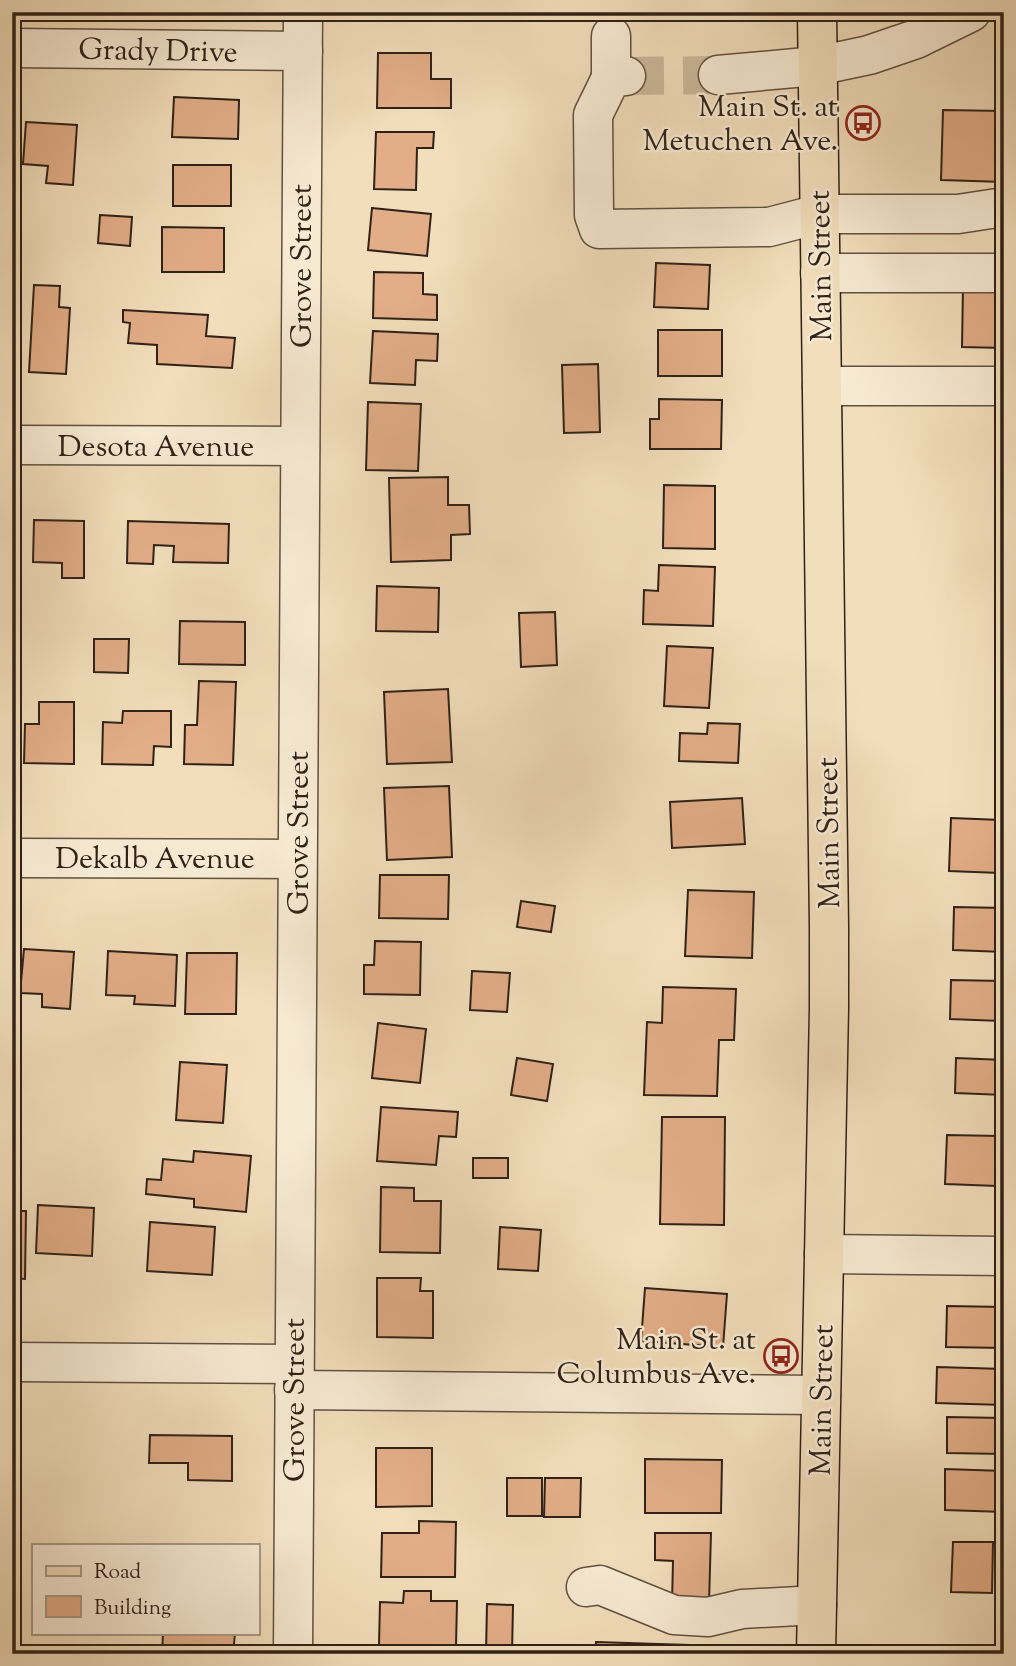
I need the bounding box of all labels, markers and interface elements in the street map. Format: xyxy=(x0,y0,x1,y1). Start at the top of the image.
street label: Grady Drive xyxy=(78,30,238,75)
place label: Main St. at Metuchen Ave. xyxy=(642,87,838,164)
bus stop icon: Main St. at Metuchen Ave. xyxy=(844,104,882,142)
street label: Grove Street xyxy=(282,184,325,348)
street label: Main Street xyxy=(800,190,845,342)
street label: Desota Avenue xyxy=(58,427,254,470)
street label: Grove Street xyxy=(279,751,322,915)
street label: Main Street xyxy=(808,757,853,909)
street label: Dekalb Avenue xyxy=(55,839,255,882)
street label: Grove Street xyxy=(275,1318,318,1482)
place label: Main St. at Columbus Ave. xyxy=(556,1320,756,1397)
street label: Main Street xyxy=(801,1324,846,1476)
bus stop icon: Main St. at Columbus Ave. xyxy=(762,1337,800,1375)
legend xyxy=(32,1544,259,1634)
text: Road xyxy=(94,1558,141,1588)
text: Building xyxy=(94,1594,171,1624)

